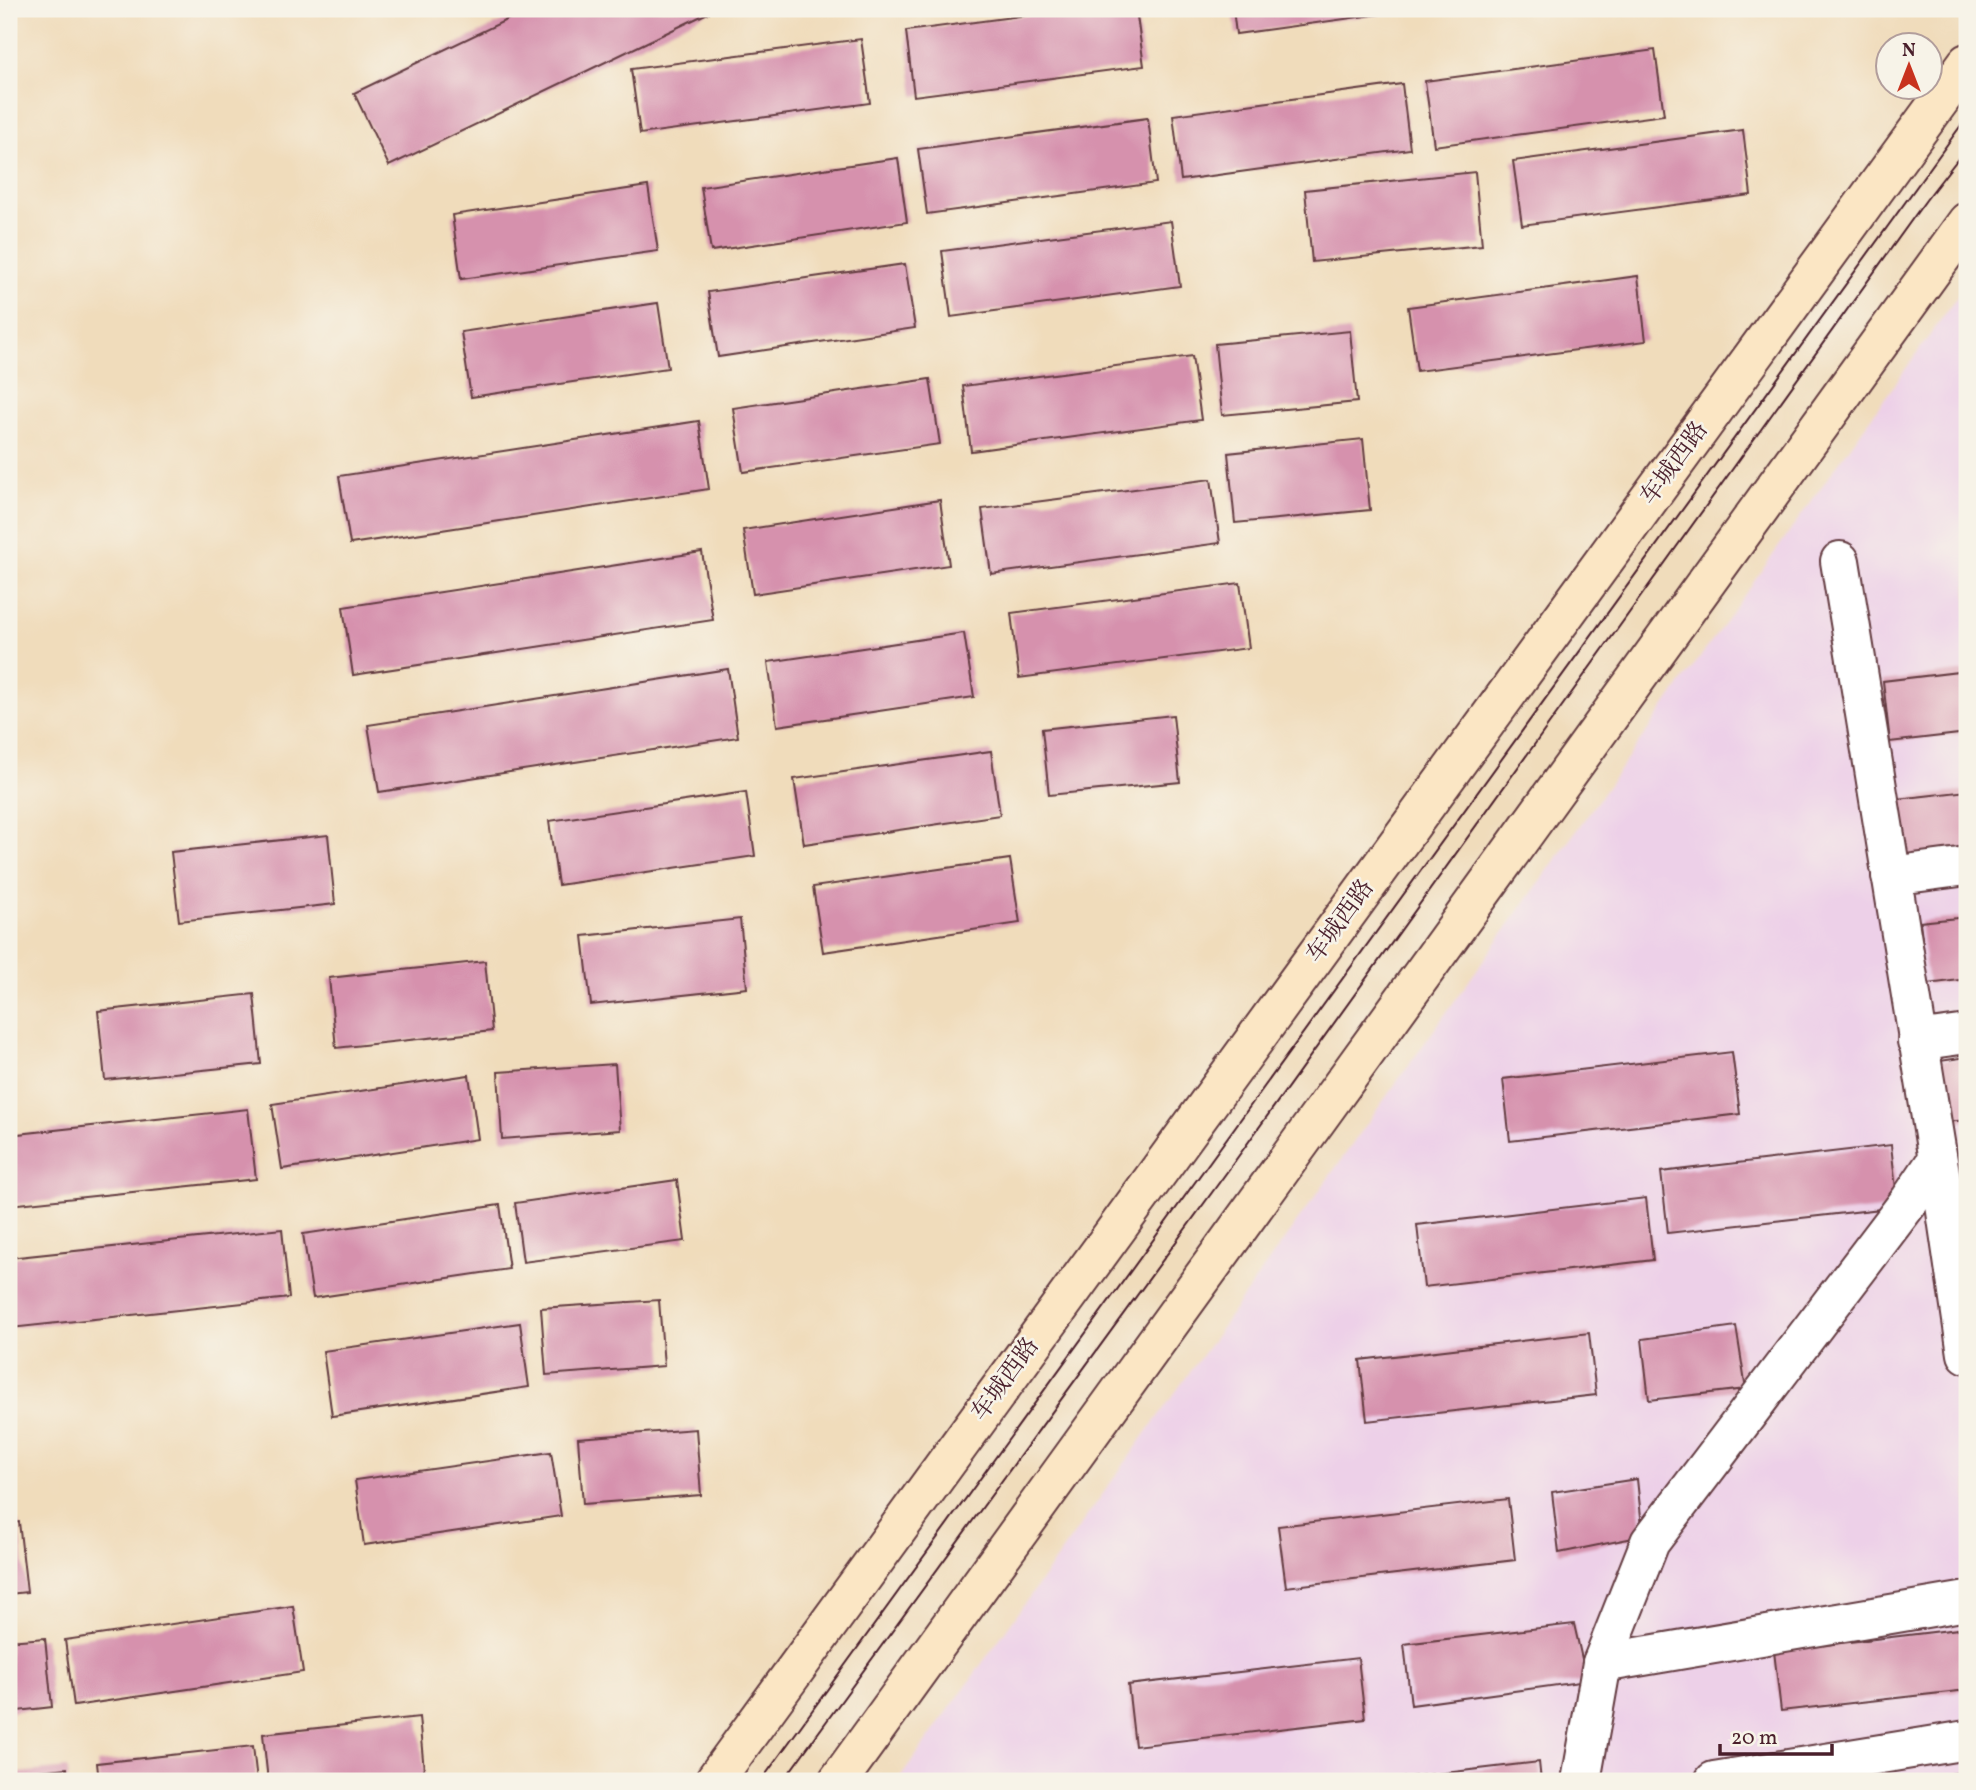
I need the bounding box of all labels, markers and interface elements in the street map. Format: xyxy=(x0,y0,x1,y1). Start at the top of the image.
north arrow xyxy=(1874,32,1944,102)
text: N xyxy=(1902,38,1916,64)
street label: 车城西路 xyxy=(1633,415,1717,513)
street label: 车城西路 xyxy=(1299,873,1383,971)
street label: 车城西路 xyxy=(964,1331,1048,1429)
scale bar xyxy=(1720,1713,1832,1757)
text: 20 m xyxy=(1731,1724,1777,1753)

